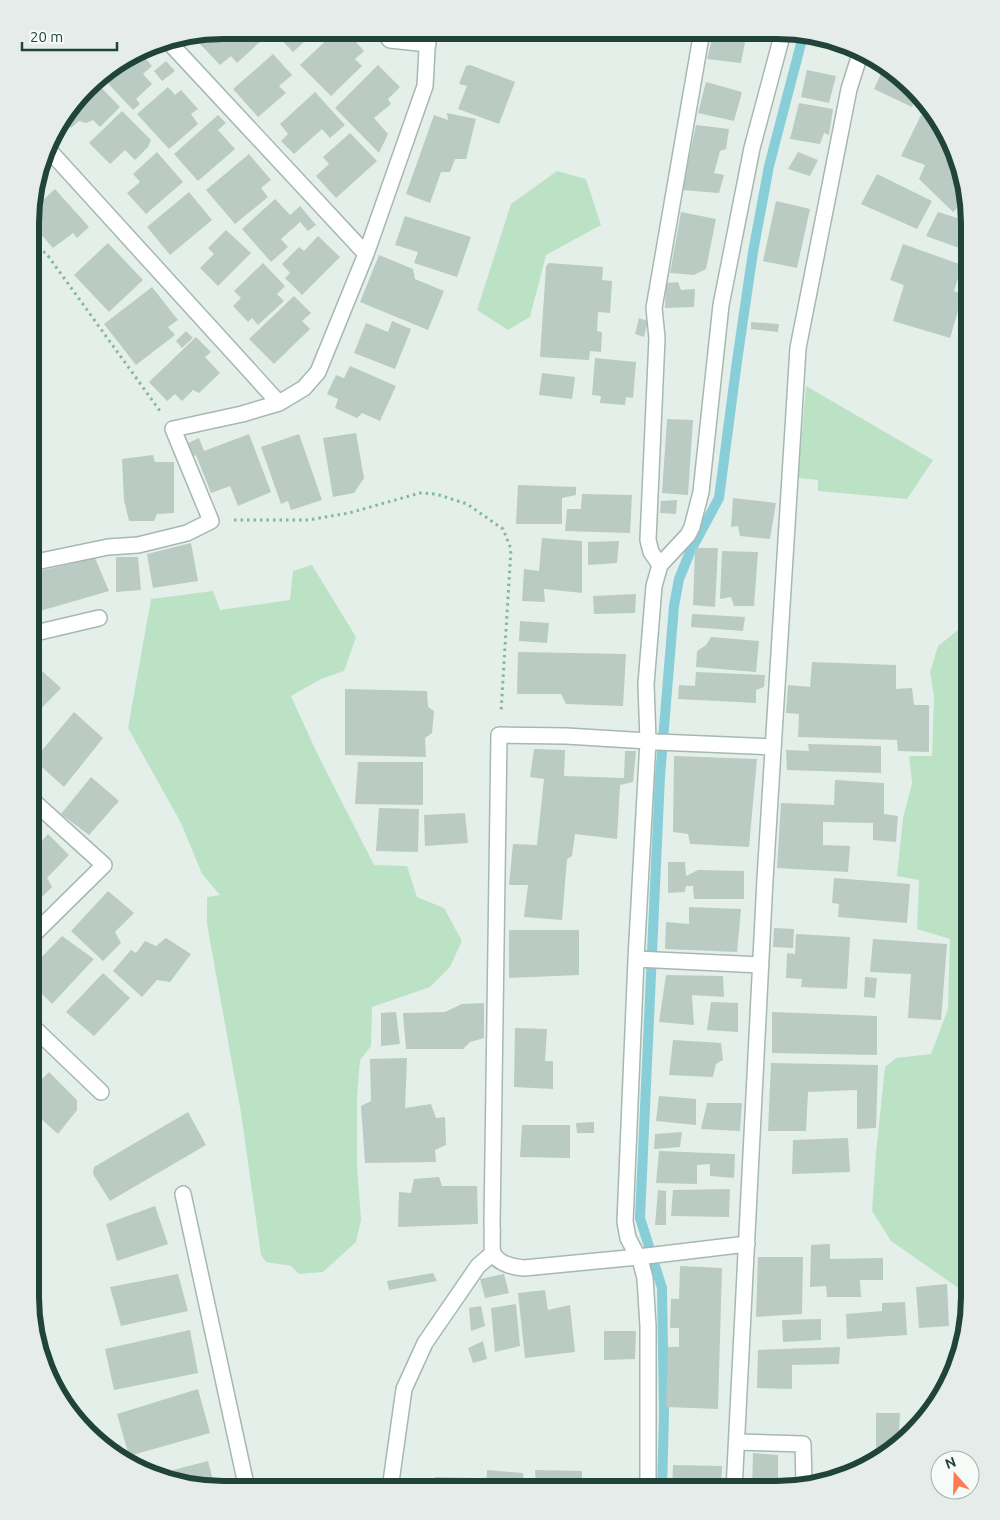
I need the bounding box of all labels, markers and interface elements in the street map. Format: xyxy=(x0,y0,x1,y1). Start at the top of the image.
scale bar xyxy=(22,20,118,52)
text: 20 m xyxy=(30,28,63,45)
north arrow xyxy=(930,1450,980,1500)
text: N xyxy=(943,1453,958,1472)

